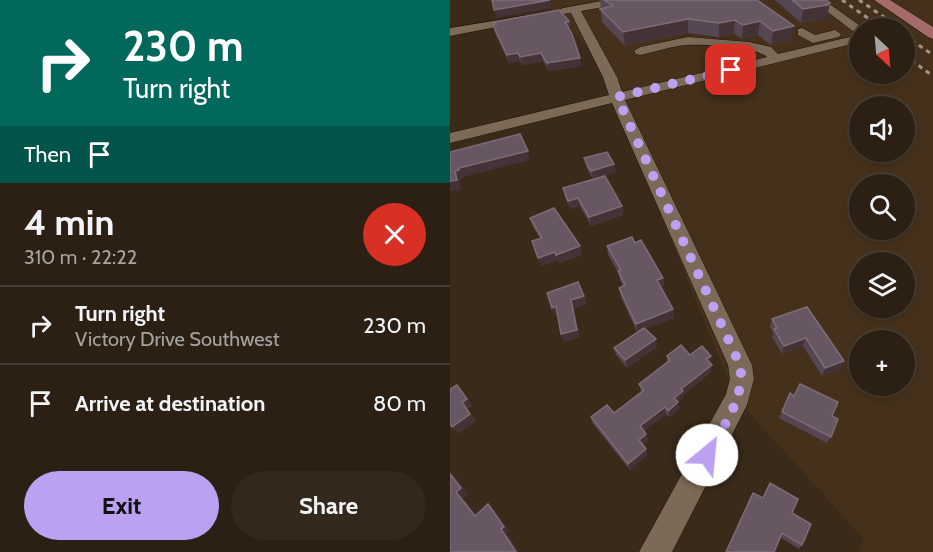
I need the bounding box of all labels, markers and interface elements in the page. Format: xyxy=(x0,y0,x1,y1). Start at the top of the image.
north arrow xyxy=(849,18,915,84)
map controls xyxy=(849,18,915,396)
text: 230 m xyxy=(123,20,243,72)
icon: right xyxy=(24,24,102,102)
pin xyxy=(705,44,756,95)
icon: arrive xyxy=(714,53,747,86)
text: Turn right xyxy=(123,72,230,105)
button: sound xyxy=(849,96,915,162)
icon: arrive xyxy=(83,138,116,171)
text: Then xyxy=(24,141,71,168)
button: search xyxy=(849,174,915,240)
text: 4 min xyxy=(24,200,114,244)
button: close xyxy=(363,203,426,266)
text: 310 m · 22:22 xyxy=(24,245,137,269)
button: layers xyxy=(849,252,915,318)
text: Turn right xyxy=(75,300,165,327)
icon: right xyxy=(24,309,57,342)
text: 230 m xyxy=(363,312,426,339)
text: Victory Drive Southwest xyxy=(75,327,280,351)
button: + xyxy=(849,330,915,396)
icon: arrive xyxy=(24,387,57,420)
text: Arrive at destination xyxy=(75,390,265,417)
text: 80 m xyxy=(373,390,426,417)
position arrow xyxy=(675,423,739,487)
button: Exit xyxy=(24,471,219,540)
button: Share xyxy=(231,471,426,540)

